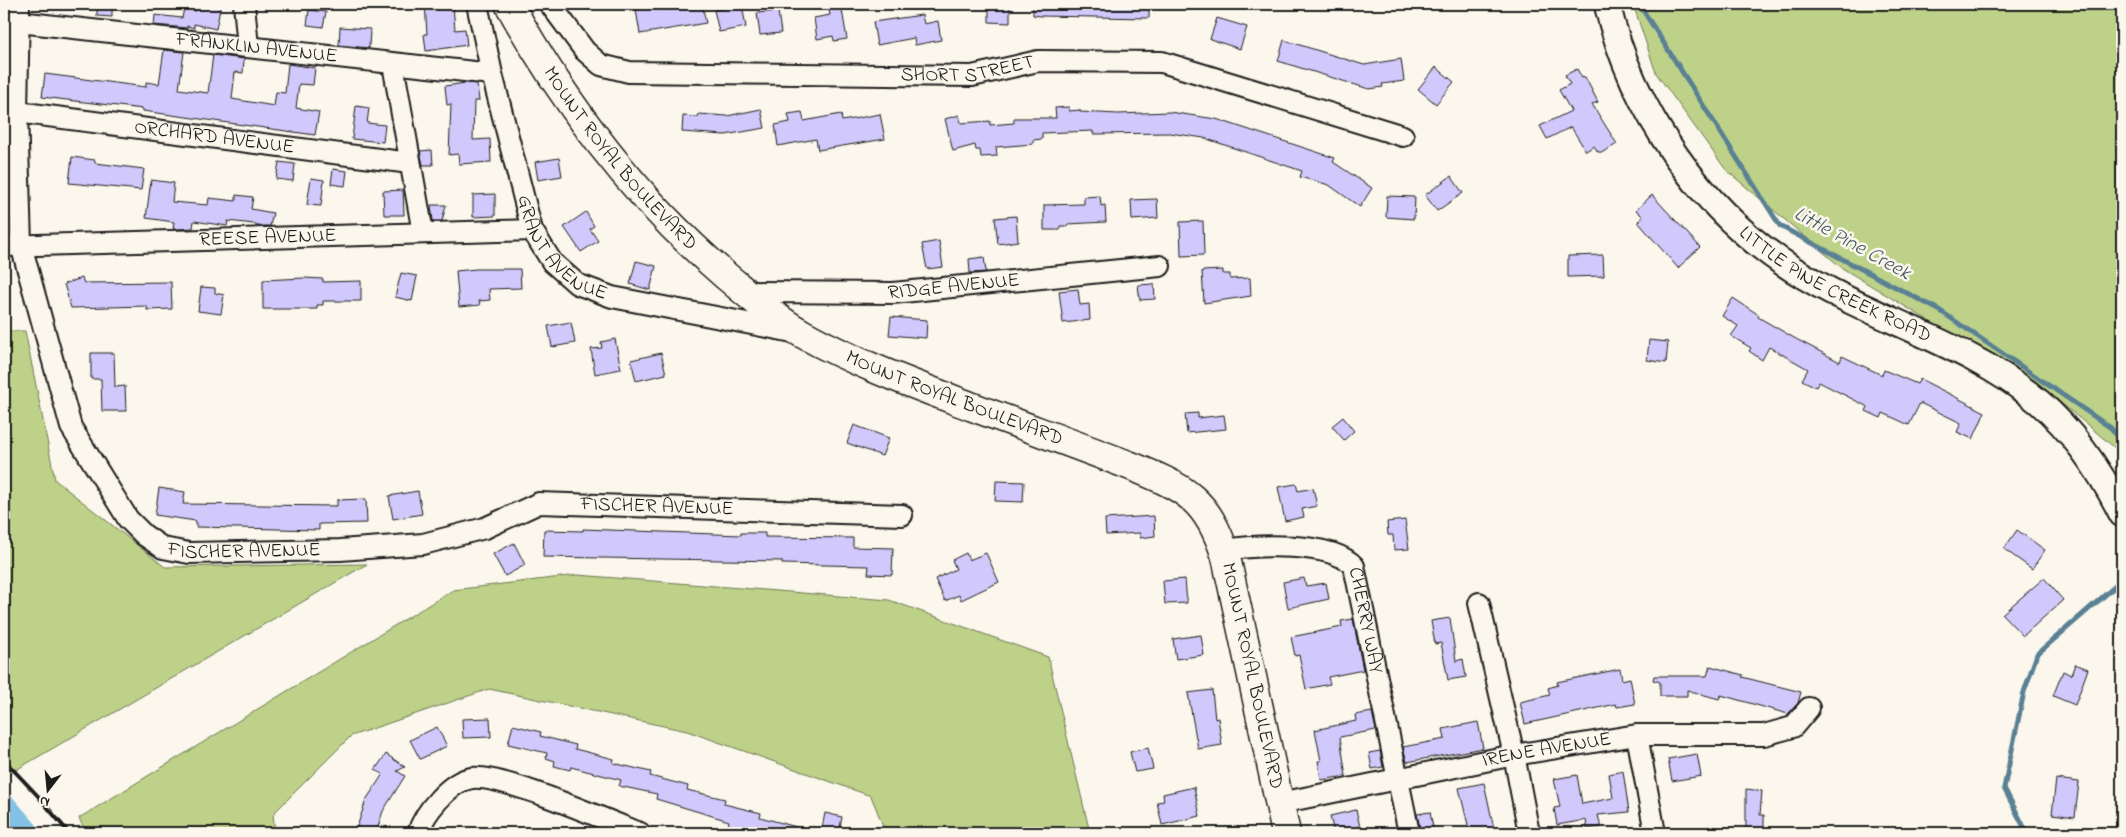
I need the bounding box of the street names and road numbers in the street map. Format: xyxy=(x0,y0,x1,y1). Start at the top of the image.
street label: FRANKLIN AVENUE xyxy=(173,25,339,71)
street label: SHORT STREET xyxy=(901,48,1037,91)
street label: MOUNT ROYAL BOULEVARD xyxy=(535,61,704,258)
street label: ORCHARD AVENUE xyxy=(133,113,296,162)
street label: GRANT AVENUE xyxy=(509,192,611,309)
street label: LITTLE PINE CREEK ROAD xyxy=(1732,219,1936,350)
street label: REESE AVENUE xyxy=(199,221,337,255)
street label: RIDGE AVENUE xyxy=(886,266,1021,308)
street label: MOUNT ROYAL BOULEVARD xyxy=(841,343,1067,454)
street label: FISCHER AVENUE xyxy=(579,490,734,524)
street label: FISCHER AVENUE xyxy=(164,534,321,568)
street label: MOUNT ROYAL BOULEVARD xyxy=(1213,560,1291,792)
street label: CHERRY WAY xyxy=(1340,565,1390,676)
street label: IRENE AVENUE xyxy=(1480,725,1613,776)

